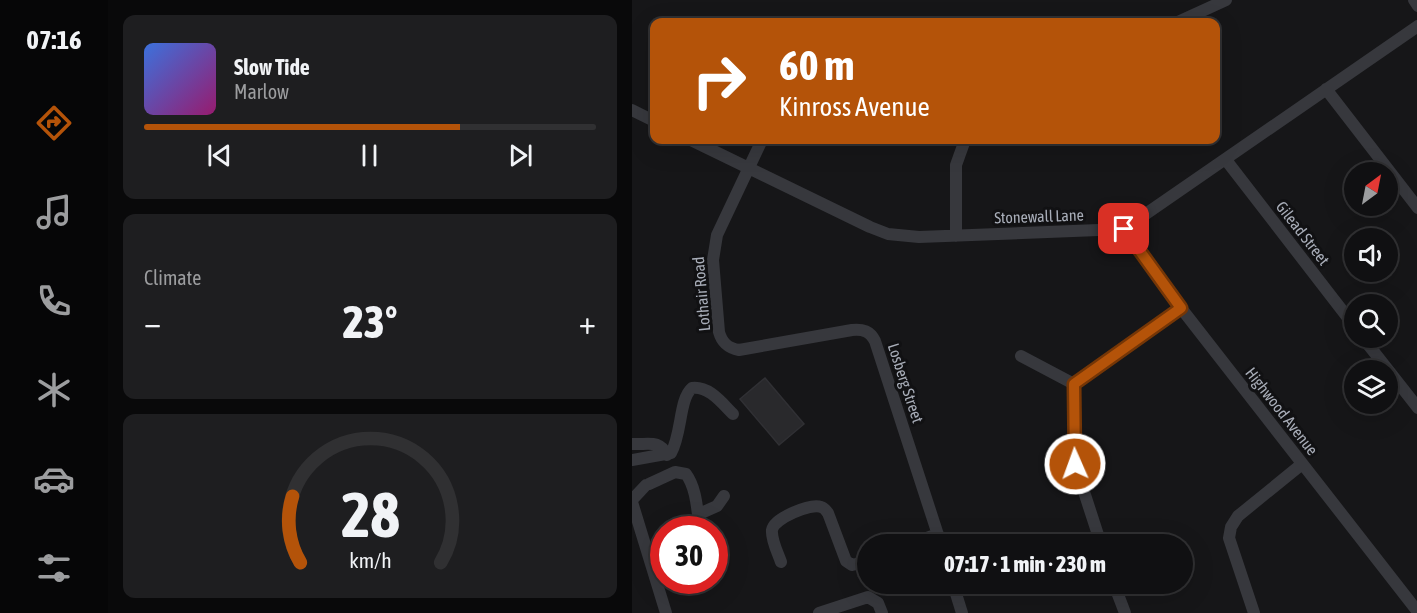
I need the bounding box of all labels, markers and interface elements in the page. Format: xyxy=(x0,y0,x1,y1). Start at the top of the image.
text: 07:16 xyxy=(26,24,82,55)
text: 60 m xyxy=(779,41,854,89)
icon: right xyxy=(680,42,758,120)
text: Slow Tide xyxy=(234,54,310,80)
text: Marlow xyxy=(234,80,289,103)
text: Kinross Avenue xyxy=(779,91,930,122)
icon: directions xyxy=(33,102,75,144)
icon: previous xyxy=(203,139,236,172)
icon: pause xyxy=(353,139,386,172)
icon: next xyxy=(504,139,537,172)
north arrow xyxy=(1344,162,1398,216)
map controls xyxy=(1344,162,1398,414)
icon: music xyxy=(33,191,75,233)
street label: Gilead Street xyxy=(1273,198,1334,269)
pin xyxy=(1098,203,1149,254)
street label: Stonewall Lane xyxy=(994,205,1084,227)
icon: arrive xyxy=(1107,212,1140,245)
button: sound xyxy=(1344,228,1398,282)
street label: Lothair Road xyxy=(689,256,713,332)
text: Climate xyxy=(144,266,201,289)
icon: phone xyxy=(33,280,75,322)
button: search xyxy=(1344,294,1398,348)
text: 23° xyxy=(343,296,397,348)
text: − xyxy=(144,303,161,341)
text: + xyxy=(579,303,596,341)
street label: Losberg Street xyxy=(884,341,927,426)
button: layers xyxy=(1344,360,1398,414)
street label: Highwood Avenue xyxy=(1241,364,1322,459)
icon: climate xyxy=(33,369,75,411)
position arrow xyxy=(1043,432,1107,496)
icon: car xyxy=(33,458,75,500)
text: 28 xyxy=(341,479,399,550)
speed limit sign: 30 xyxy=(650,516,728,594)
icon: filters xyxy=(33,547,75,589)
text: km/h xyxy=(349,548,391,573)
text: 07:17 · 1 min · 230 m xyxy=(944,551,1106,577)

